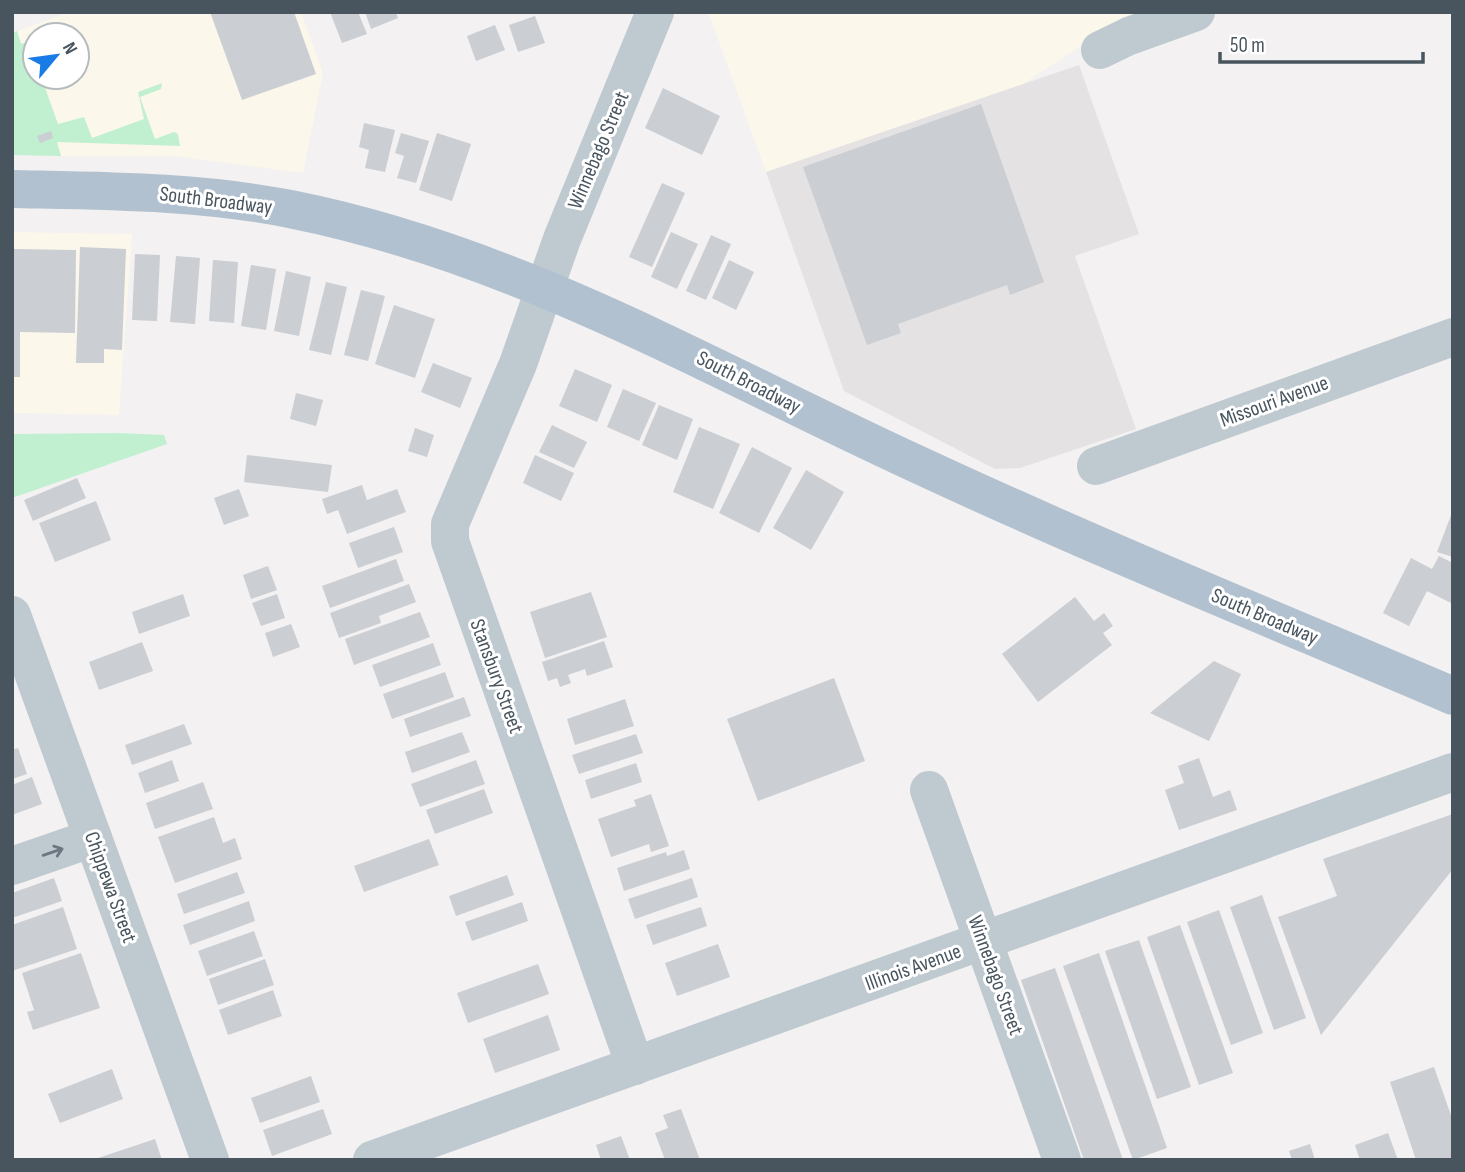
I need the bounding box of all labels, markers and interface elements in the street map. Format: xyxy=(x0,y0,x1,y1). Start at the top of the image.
north arrow xyxy=(21,21,91,91)
scale bar xyxy=(1220,21,1423,65)
text: 50 m xyxy=(1230,33,1265,58)
text: N xyxy=(57,38,82,59)
street label: Winnebago Street xyxy=(562,88,634,213)
street label: South Broadway xyxy=(158,181,274,220)
street label: South Broadway xyxy=(693,346,805,419)
street label: Missouri Avenue xyxy=(1217,370,1332,433)
street label: South Broadway xyxy=(1208,583,1322,650)
street label: Stansbury Street xyxy=(464,616,529,737)
street label: Chippewa Street xyxy=(79,828,142,946)
one-way arrow xyxy=(41,845,63,857)
street label: Winnebago Street xyxy=(962,912,1029,1038)
street label: Illinois Avenue xyxy=(862,939,965,996)

